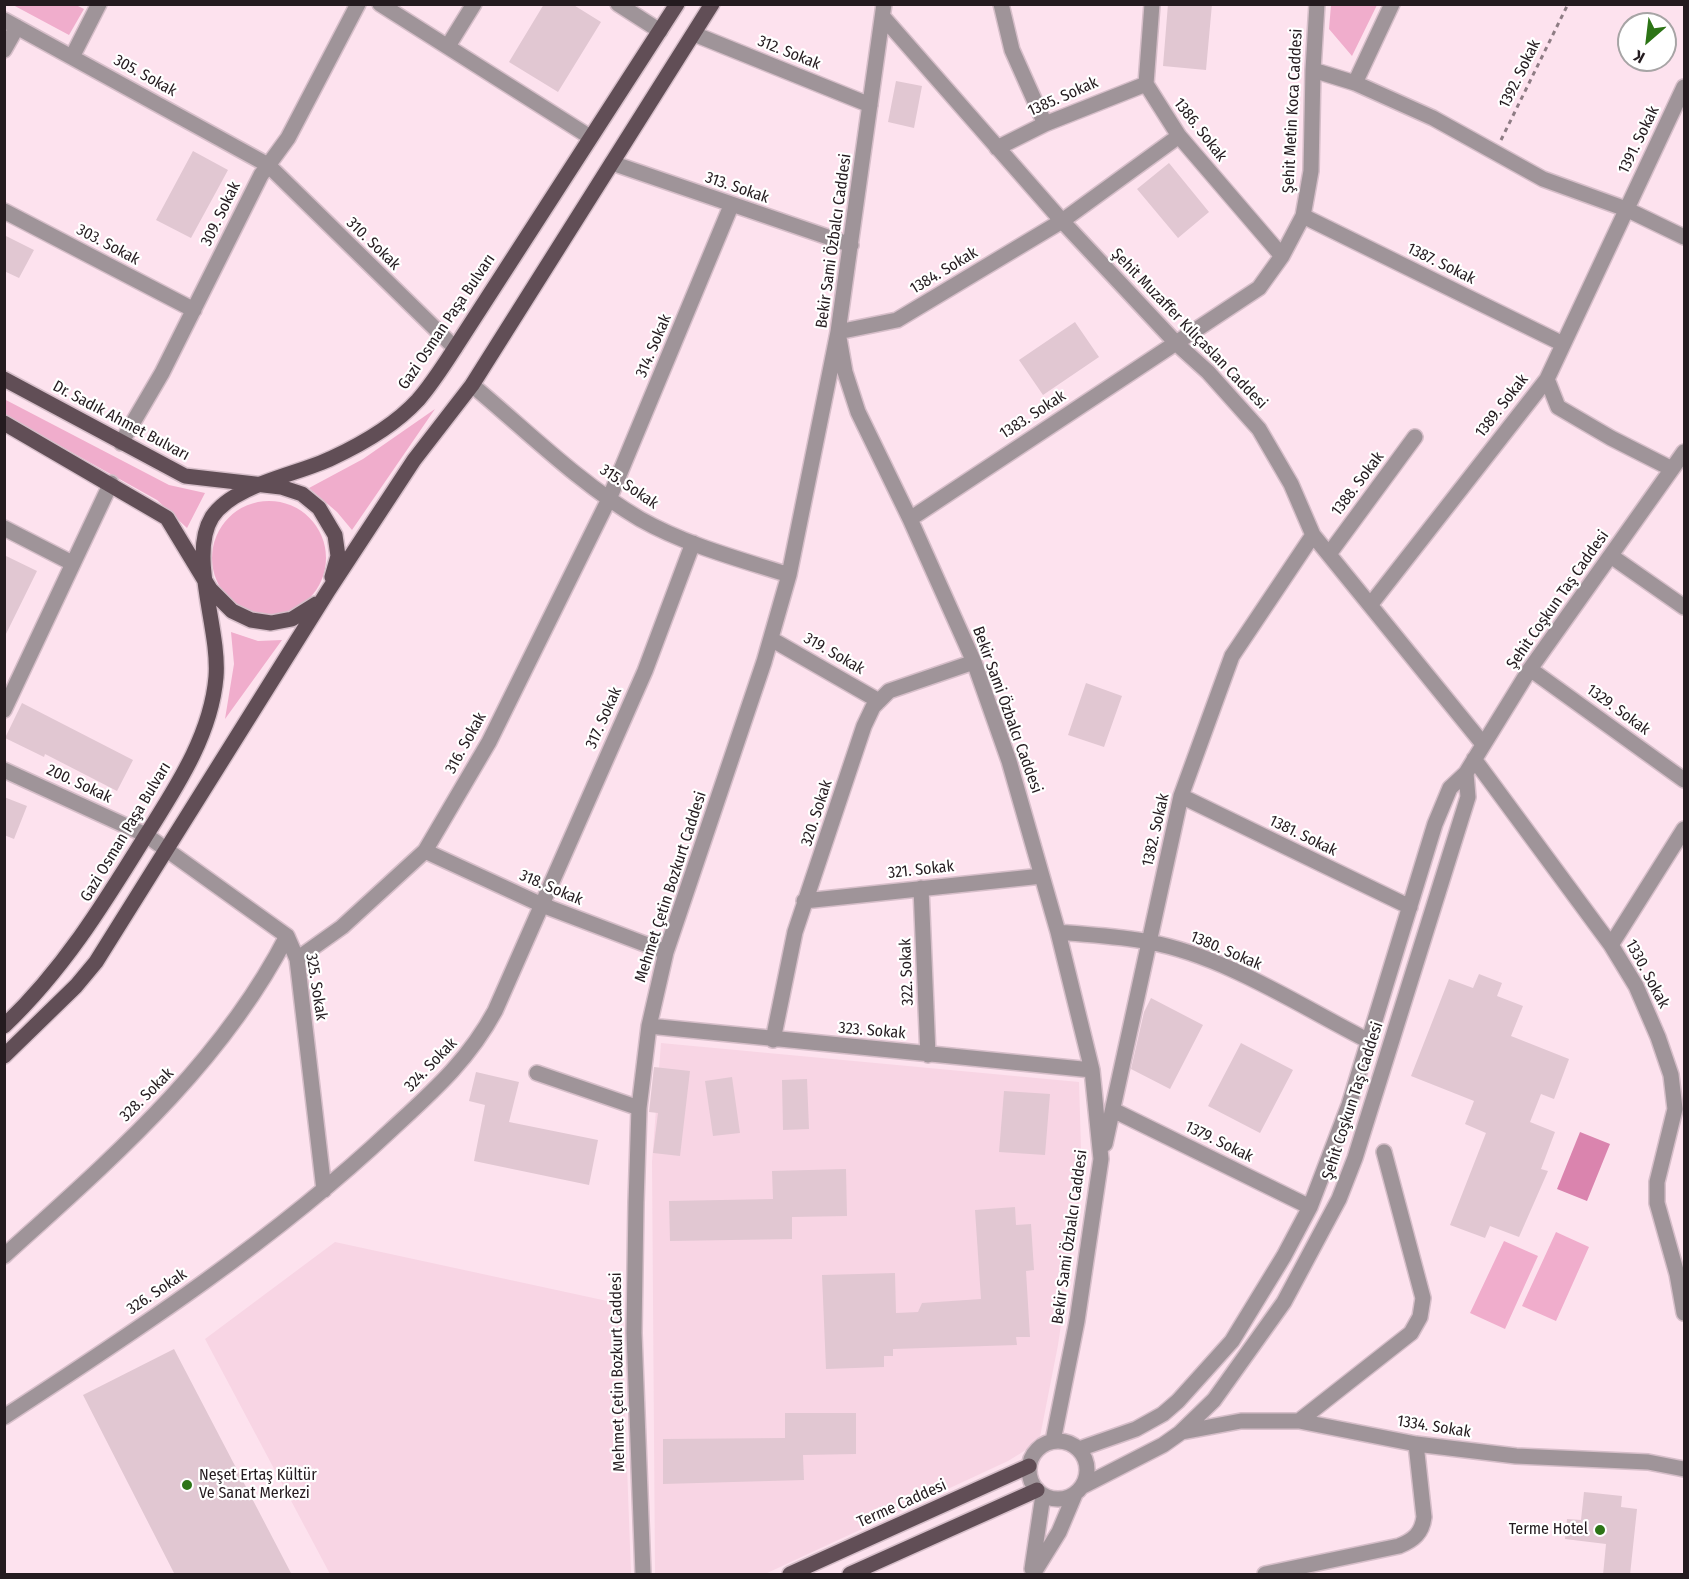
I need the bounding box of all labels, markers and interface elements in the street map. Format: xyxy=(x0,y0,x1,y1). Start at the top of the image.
north arrow xyxy=(1617,12,1677,72)
street label: Şehit Metin Koca Caddesi xyxy=(1279,28,1307,194)
street label: 312. Sokak xyxy=(755,32,823,74)
street label: 1392. Sokak xyxy=(1495,37,1545,111)
text: K xyxy=(1631,46,1648,67)
street label: 305. Sokak xyxy=(110,51,180,101)
street label: 1385. Sokak xyxy=(1025,73,1101,121)
street label: 1386. Sokak xyxy=(1169,94,1231,166)
street label: 1391. Sokak xyxy=(1614,103,1664,177)
street label: Bekir Sami Özbalcı Caddesi xyxy=(812,152,856,330)
street label: 313. Sokak xyxy=(703,168,771,208)
street label: 309. Sokak xyxy=(197,179,245,249)
street label: 310. Sokak xyxy=(342,214,404,274)
street label: 303. Sokak xyxy=(73,220,143,270)
street label: 1387. Sokak xyxy=(1404,239,1478,289)
street label: 1384. Sokak xyxy=(907,243,981,299)
street label: Şehit Muzaffer Kılıçaslan Caddesi xyxy=(1107,245,1271,413)
street label: Gazi Osman Paşa Bulvarı xyxy=(394,251,500,393)
street label: 314. Sokak xyxy=(632,311,676,381)
street label: 1389. Sokak xyxy=(1471,371,1533,441)
street label: Dr. Sadık Ahmet Bulvarı xyxy=(49,377,193,465)
street label: 1383. Sokak xyxy=(996,387,1070,443)
street label: 1388. Sokak xyxy=(1328,448,1388,520)
street label: 315. Sokak xyxy=(596,460,662,514)
street label: Şehit Coşkun Taş Caddesi xyxy=(1503,527,1613,673)
street label: Bekir Sami Özbalcı Caddesi xyxy=(968,624,1046,796)
street label: 319. Sokak xyxy=(800,629,868,679)
street label: 1329. Sokak xyxy=(1582,680,1654,740)
street label: 317. Sokak xyxy=(582,684,626,752)
street label: 316. Sokak xyxy=(441,709,491,777)
street label: Gazi Osman Paşa Bulvarı xyxy=(77,759,175,905)
street label: 200. Sokak xyxy=(43,761,115,807)
street label: 320. Sokak xyxy=(797,777,837,849)
street label: Mehmet Çetin Bozkurt Caddesi xyxy=(631,789,711,985)
street label: 1382. Sokak xyxy=(1138,792,1174,868)
street label: 1381. Sokak xyxy=(1266,811,1340,861)
street label: 321. Sokak xyxy=(887,857,955,883)
street label: 318. Sokak xyxy=(516,866,586,910)
street label: 1380. Sokak xyxy=(1187,927,1265,975)
street label: 1330. Sokak xyxy=(1621,936,1673,1012)
street label: 322. Sokak xyxy=(896,938,918,1006)
street label: 325. Sokak xyxy=(301,952,331,1022)
street label: 323. Sokak xyxy=(838,1019,906,1043)
street label: Şehit Coşkun Taş Caddesi xyxy=(1318,1020,1388,1182)
street label: 324. Sokak xyxy=(401,1034,461,1096)
street label: 328. Sokak xyxy=(116,1064,178,1126)
street label: 1379. Sokak xyxy=(1182,1117,1256,1167)
street label: Bekir Sami Özbalcı Caddesi xyxy=(1048,1148,1092,1326)
street label: 326. Sokak xyxy=(123,1265,191,1319)
street label: Mehmet Çetin Bozkurt Caddesi xyxy=(607,1272,629,1472)
street label: 1334. Sokak xyxy=(1396,1412,1472,1442)
place label: Neşet Ertaş Kültür Ve Sanat Merkezi xyxy=(199,1466,317,1504)
street label: Terme Caddesi xyxy=(854,1476,950,1532)
marker: Neşet Ertaş Kültür Ve Sanat Merkezi xyxy=(180,1478,194,1492)
place label: Terme Hotel xyxy=(1509,1520,1588,1540)
marker: Terme Hotel xyxy=(1593,1523,1607,1537)

